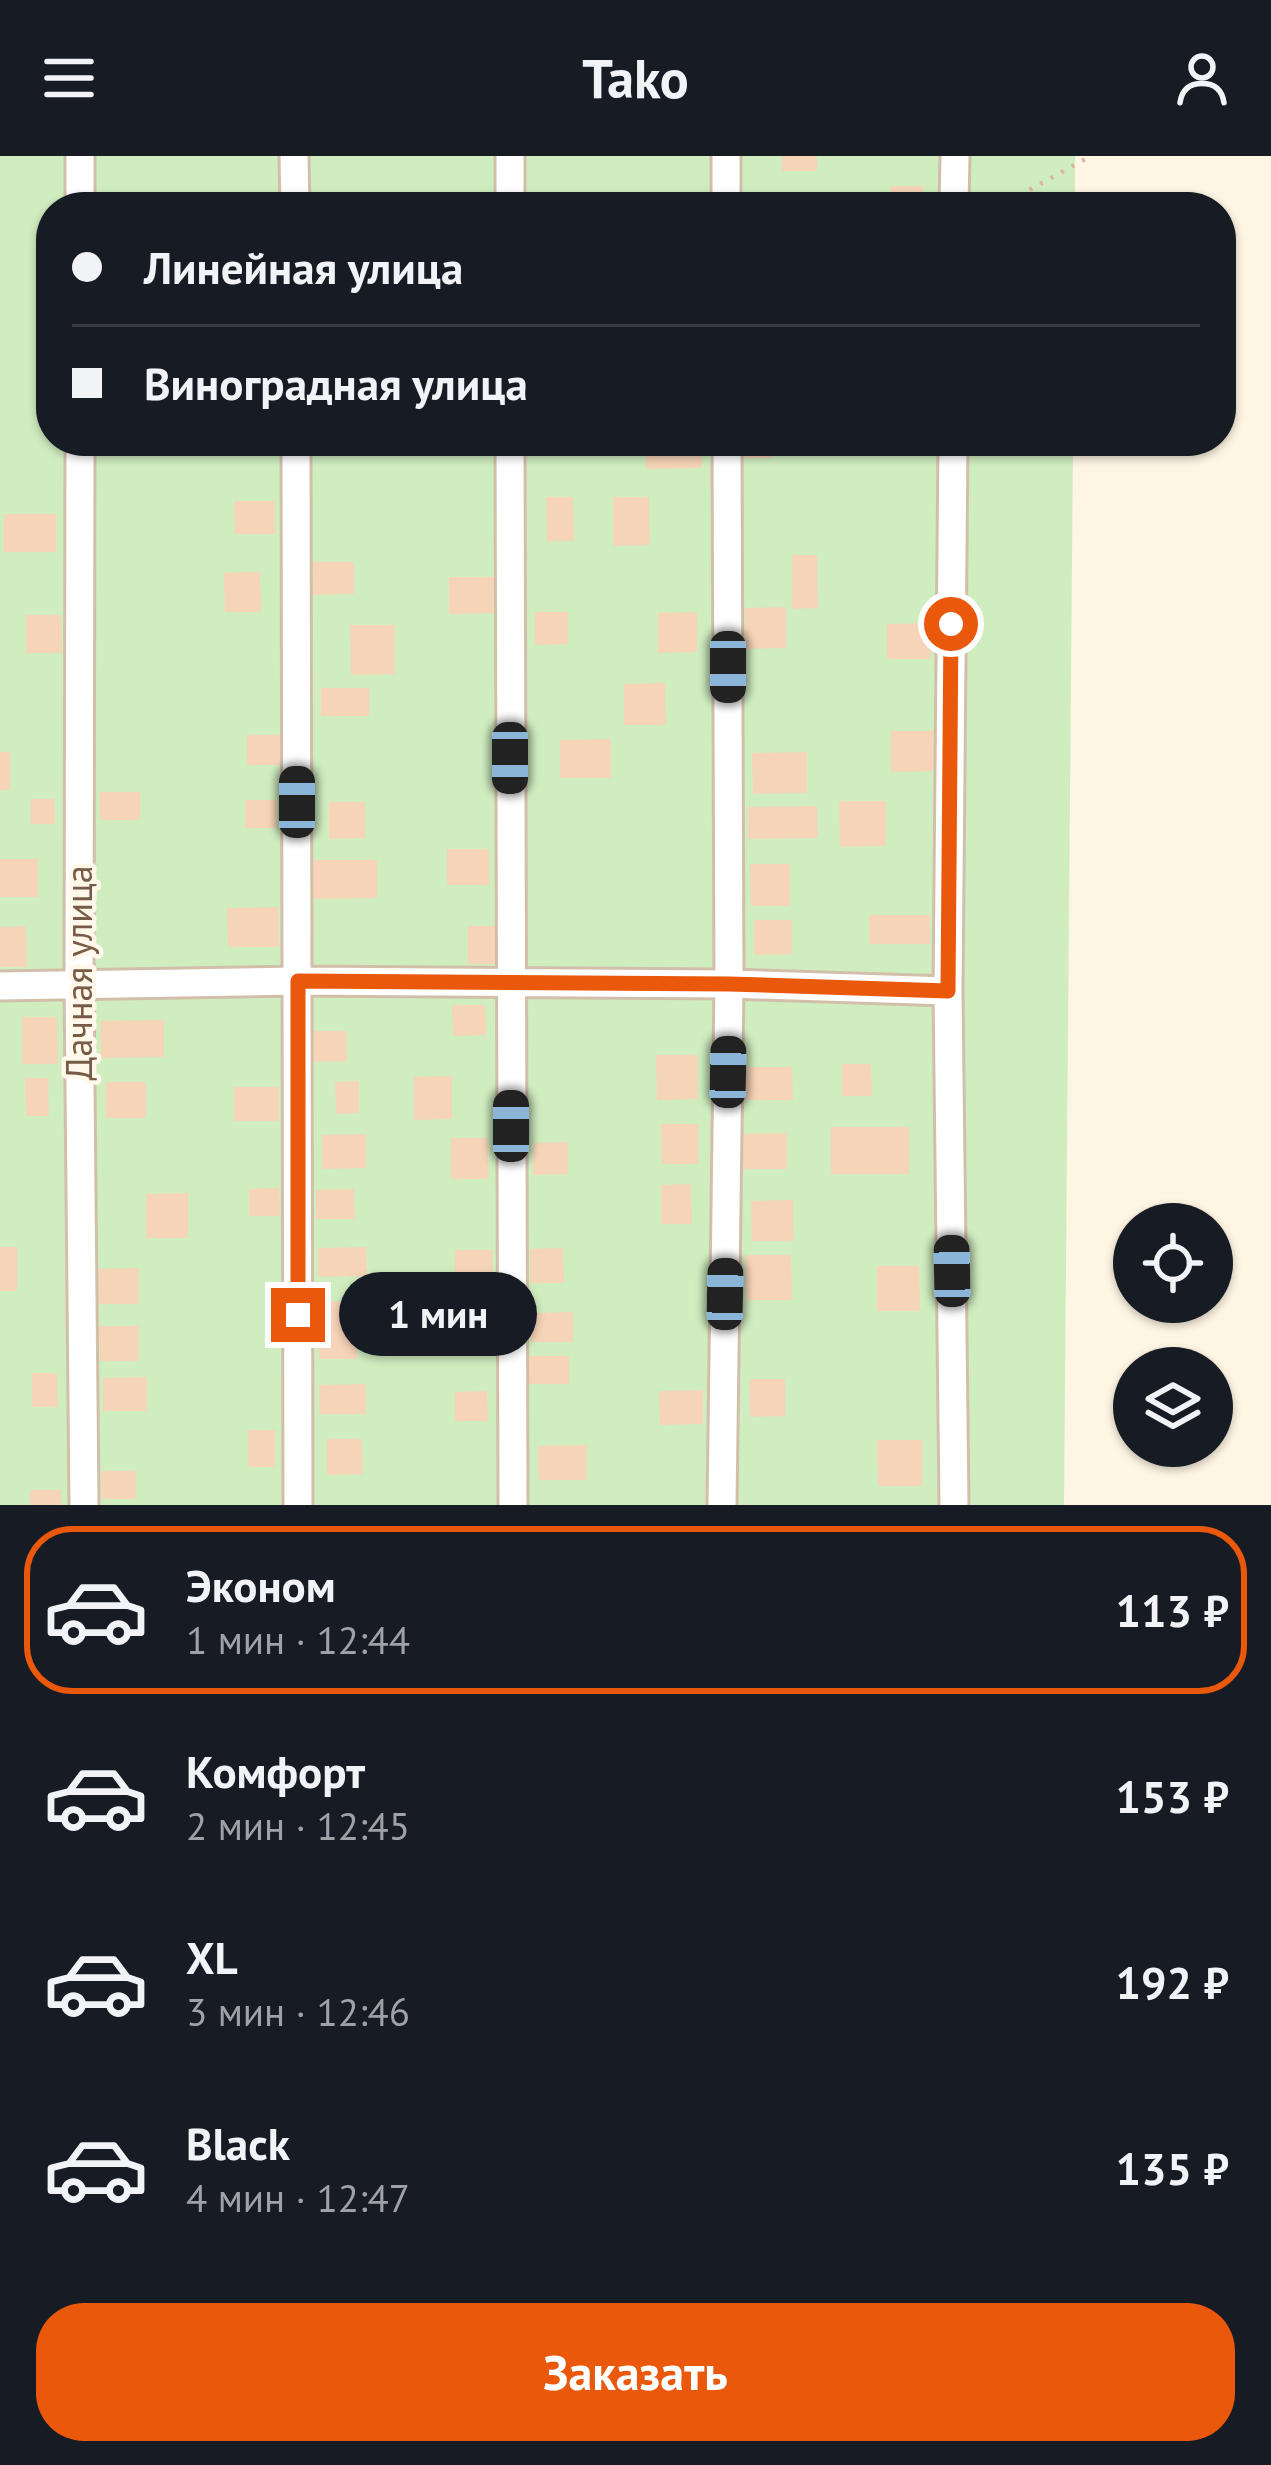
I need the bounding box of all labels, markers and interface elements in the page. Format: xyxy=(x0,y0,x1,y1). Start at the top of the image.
text: Tako xyxy=(582,43,689,113)
icon: menu xyxy=(36,45,102,111)
icon: person xyxy=(1169,45,1235,111)
text: Линейная улица xyxy=(144,238,463,296)
text: Виноградная улица xyxy=(144,354,528,412)
route start xyxy=(924,597,978,651)
car xyxy=(710,631,746,703)
car xyxy=(492,722,528,794)
car xyxy=(279,766,315,838)
street label: Дачная улица xyxy=(55,865,102,1081)
car xyxy=(709,1036,747,1108)
car xyxy=(493,1090,529,1162)
map controls xyxy=(1113,1203,1233,1467)
button: locate xyxy=(1113,1203,1233,1323)
car xyxy=(933,1235,971,1307)
car xyxy=(706,1258,744,1330)
callout: 1 мин xyxy=(340,1273,538,1357)
route end xyxy=(271,1288,325,1342)
text: 1 мин xyxy=(388,1288,488,1339)
button: layers xyxy=(1113,1347,1233,1467)
icon: car xyxy=(42,1556,150,1664)
text: Эконом xyxy=(186,1556,336,1614)
text: 113 ₽ xyxy=(1116,1581,1229,1639)
text: 1 мин · 12:44 xyxy=(186,1614,410,1665)
icon: car xyxy=(42,1742,150,1850)
text: Комфорт xyxy=(186,1742,365,1800)
text: 153 ₽ xyxy=(1116,1767,1229,1825)
text: 2 мин · 12:45 xyxy=(186,1800,410,1851)
icon: car xyxy=(42,1928,150,2036)
text: XL xyxy=(186,1928,238,1986)
text: 192 ₽ xyxy=(1116,1953,1229,2011)
text: 3 мин · 12:46 xyxy=(186,1986,410,2037)
icon: car xyxy=(42,2114,150,2222)
text: Black xyxy=(186,2114,290,2172)
text: 135 ₽ xyxy=(1116,2139,1229,2197)
text: 4 мин · 12:47 xyxy=(186,2172,410,2223)
button: Заказать xyxy=(36,2303,1235,2441)

